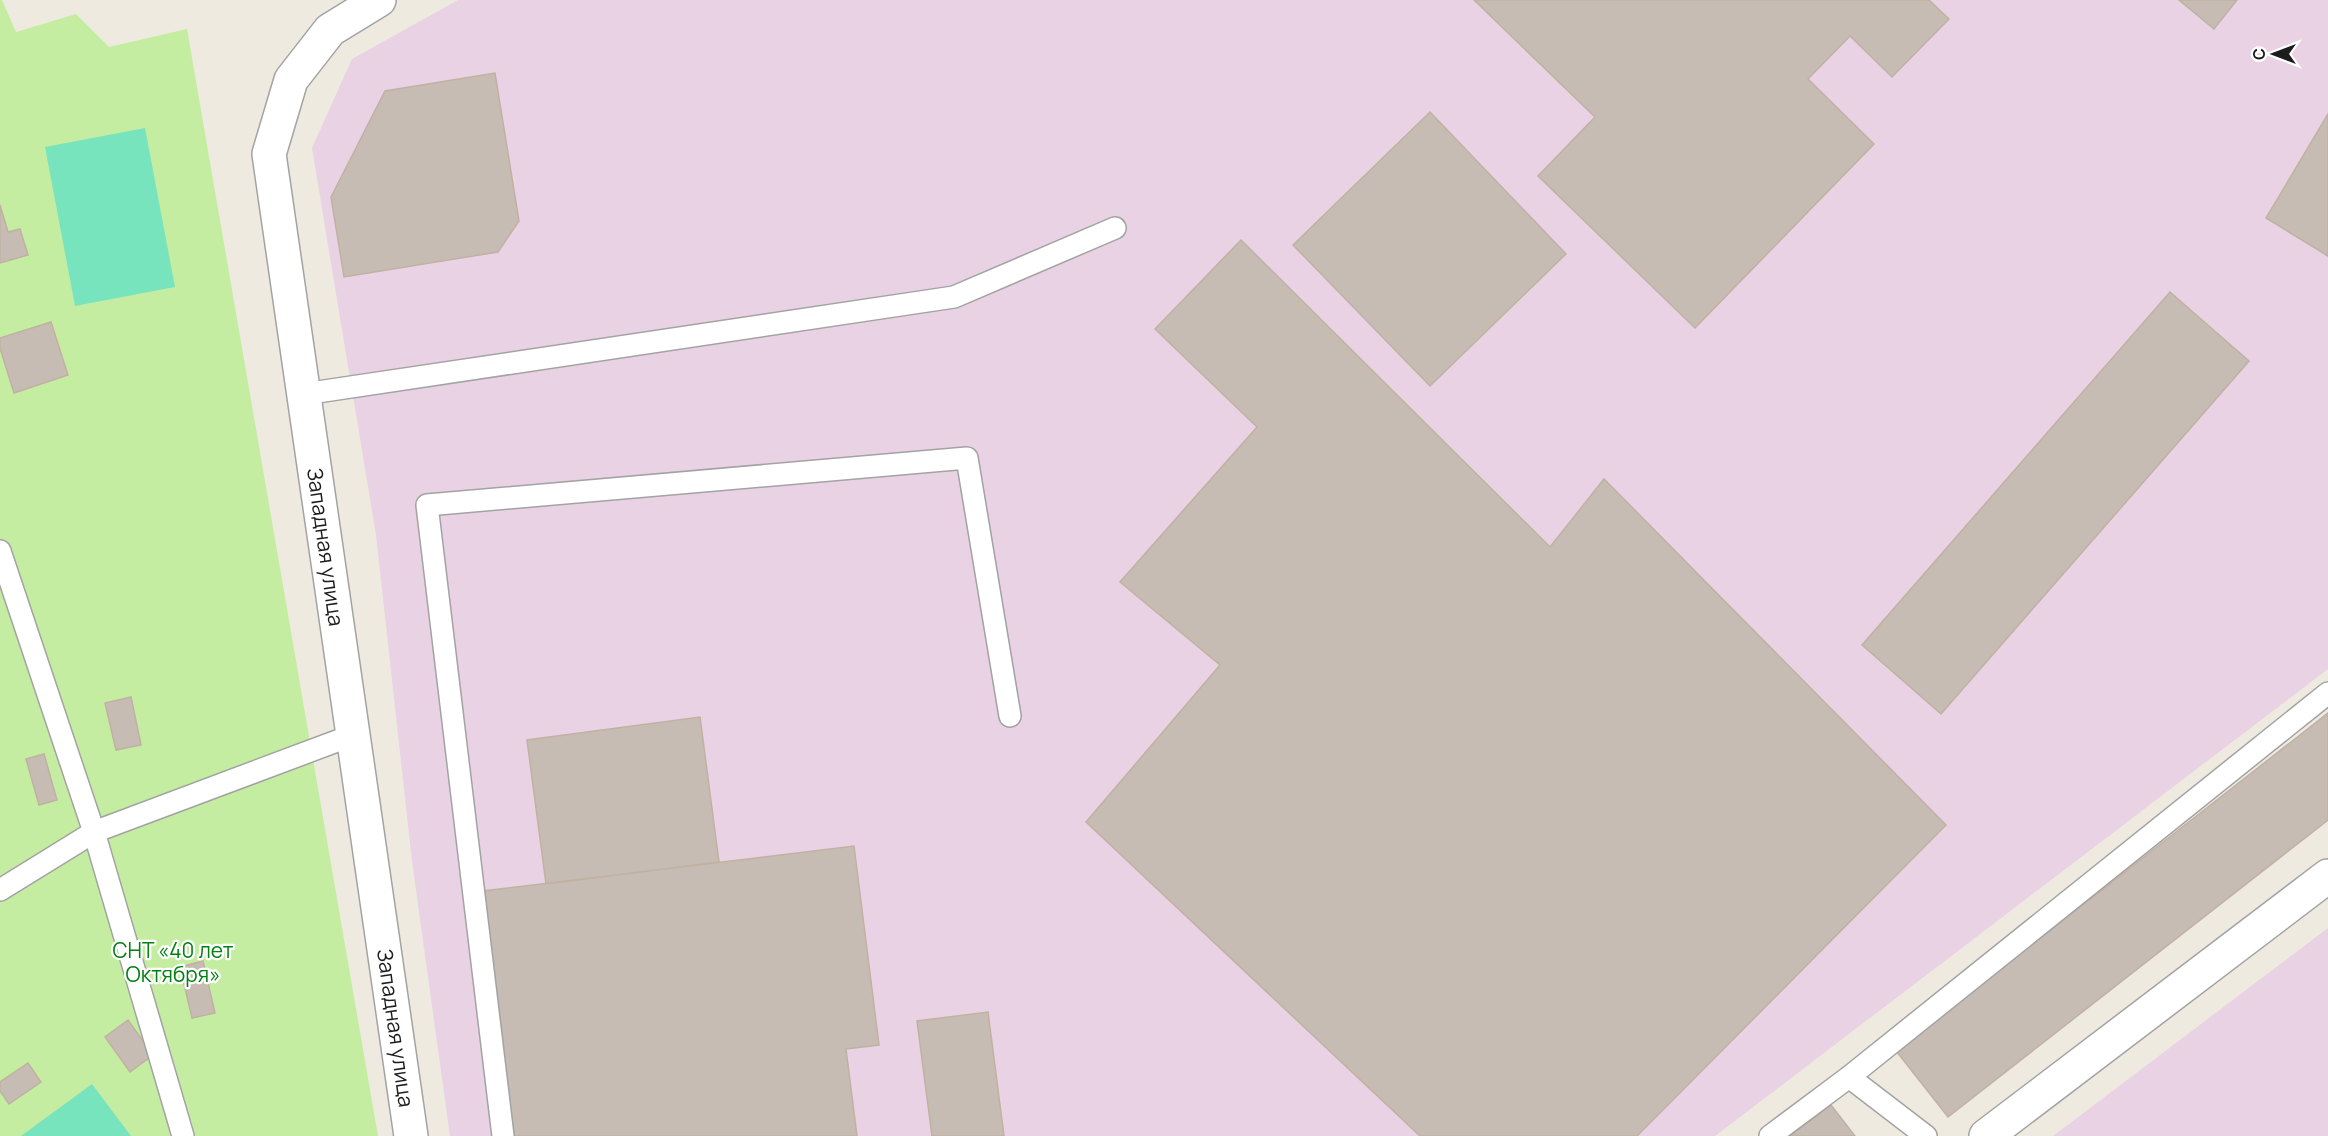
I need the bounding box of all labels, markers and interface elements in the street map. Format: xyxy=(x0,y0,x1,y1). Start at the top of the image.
north arrow xyxy=(2244,24,2304,84)
text: С xyxy=(2248,48,2270,60)
street label: Западная улица xyxy=(301,466,351,628)
park label: СНТ «40 лет Октября» xyxy=(113,936,234,988)
street label: Западная улица xyxy=(371,947,421,1109)

